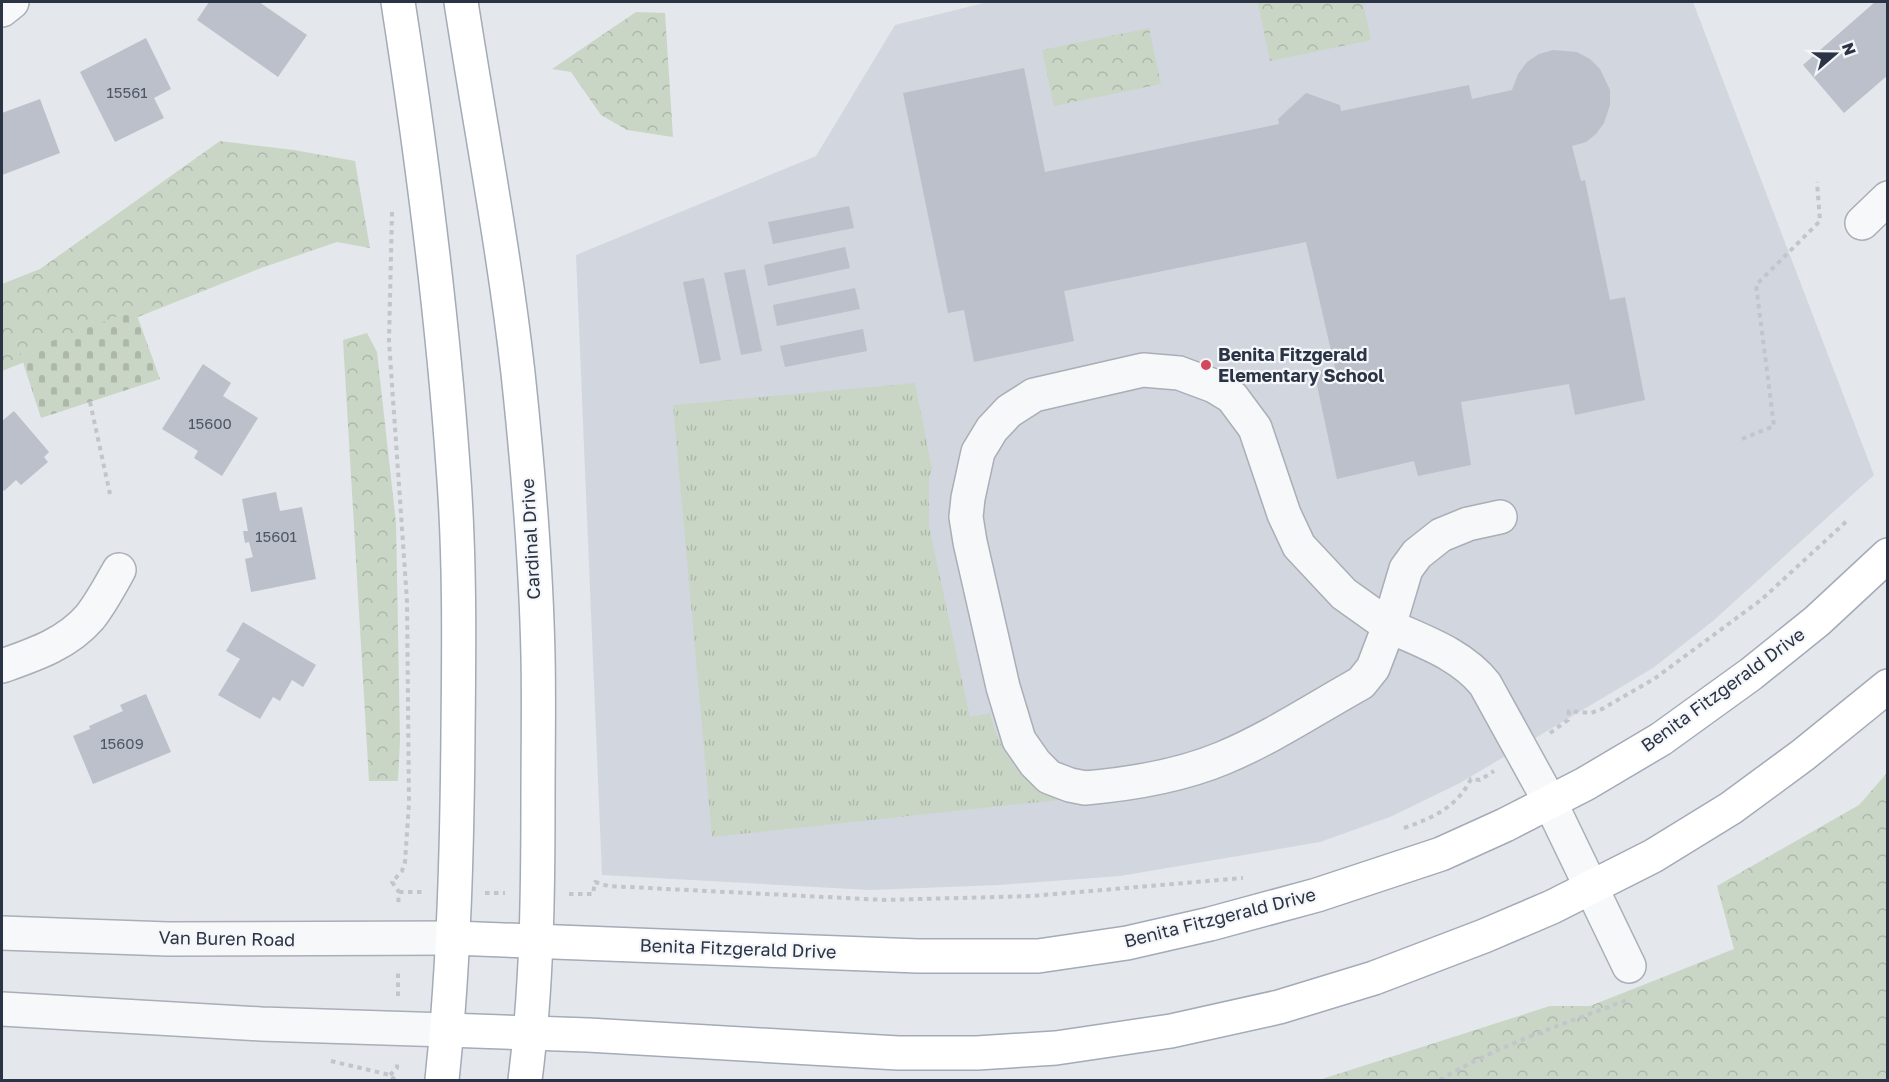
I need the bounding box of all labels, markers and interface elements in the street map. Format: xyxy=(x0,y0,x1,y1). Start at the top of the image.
north arrow xyxy=(1805,24,1865,84)
text: N xyxy=(1838,40,1861,58)
house number: 15561 xyxy=(106,83,148,101)
place label: Benita Fitzgerald Elementary School xyxy=(1218,343,1384,386)
marker: Benita Fitzgerald Elementary School xyxy=(1199,358,1213,372)
house number: 15600 xyxy=(188,414,232,432)
street label: Cardinal Drive xyxy=(516,478,544,600)
house number: 15601 xyxy=(255,527,297,545)
street label: Benita Fitzgerald Drive xyxy=(1636,622,1808,756)
house number: 15609 xyxy=(100,734,144,752)
street label: Benita Fitzgerald Drive xyxy=(1122,883,1318,952)
street label: Van Buren Road xyxy=(159,926,296,950)
street label: Benita Fitzgerald Drive xyxy=(639,934,837,962)

